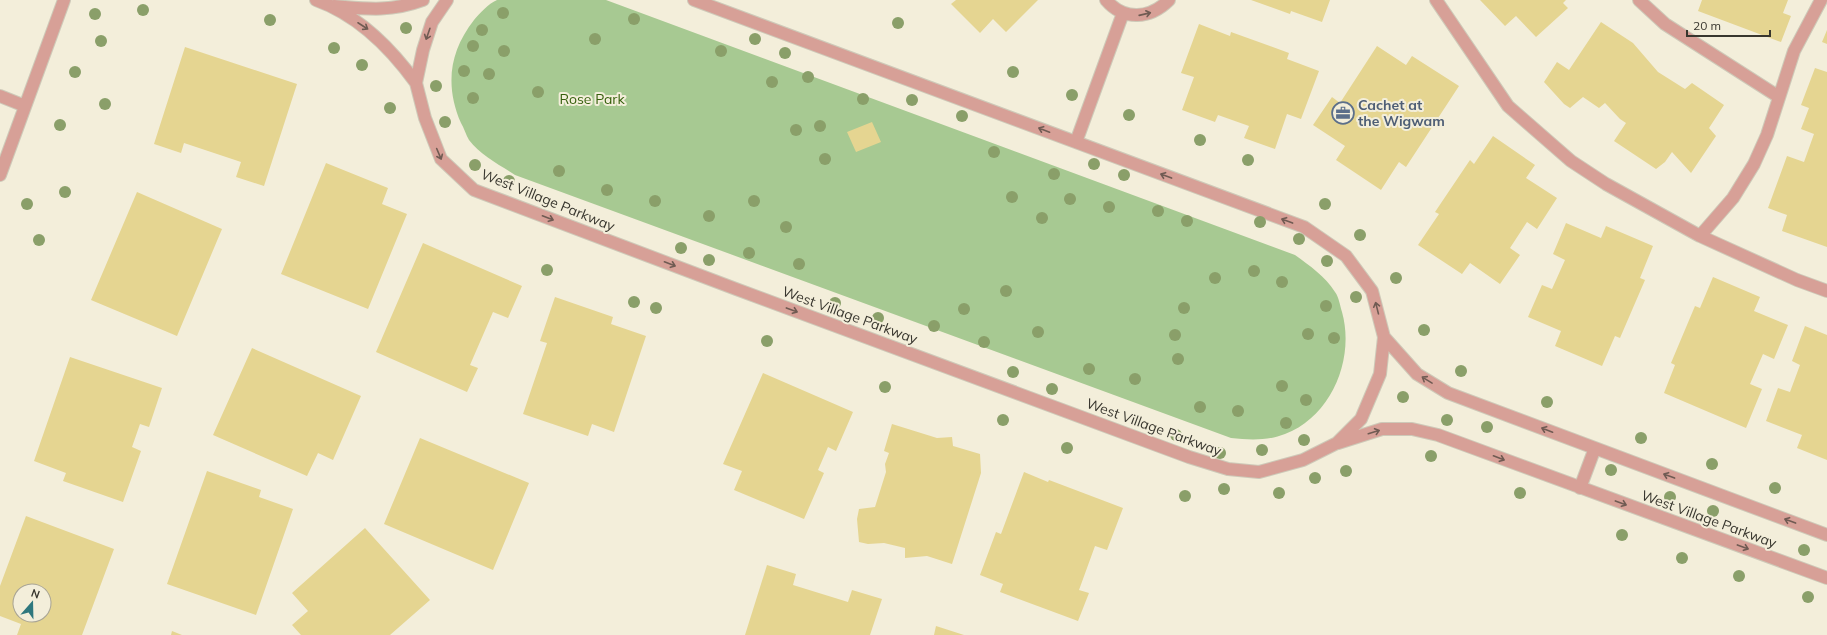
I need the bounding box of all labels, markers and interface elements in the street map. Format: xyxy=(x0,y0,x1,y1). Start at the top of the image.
one-way arrow xyxy=(1139,9,1152,17)
scale bar xyxy=(1687,12,1770,38)
text: 20 m xyxy=(1693,18,1721,33)
one-way arrow xyxy=(357,23,369,31)
one-way arrow xyxy=(424,27,432,39)
park label: Rose Park xyxy=(559,90,625,108)
place label: Cachet at the Wigwam xyxy=(1358,96,1445,130)
office icon: Cachet at the Wigwam xyxy=(1330,100,1356,126)
one-way arrow xyxy=(1038,126,1050,134)
one-way arrow xyxy=(436,148,443,160)
street label: West Village Parkway xyxy=(478,165,618,235)
one-way arrow xyxy=(1160,171,1172,179)
one-way arrow xyxy=(542,214,554,222)
one-way arrow xyxy=(1282,217,1294,225)
one-way arrow xyxy=(663,261,675,269)
street label: West Village Parkway xyxy=(780,282,921,348)
one-way arrow xyxy=(1373,302,1380,315)
one-way arrow xyxy=(785,306,797,314)
one-way arrow xyxy=(1422,376,1433,384)
street label: West Village Parkway xyxy=(1084,394,1225,460)
one-way arrow xyxy=(1540,426,1553,433)
one-way arrow xyxy=(1367,428,1380,435)
one-way arrow xyxy=(1492,454,1504,462)
one-way arrow xyxy=(1663,471,1675,479)
street label: West Village Parkway xyxy=(1639,486,1780,552)
one-way arrow xyxy=(1614,499,1626,507)
one-way arrow xyxy=(1785,516,1797,524)
one-way arrow xyxy=(1736,544,1748,552)
north arrow xyxy=(12,583,52,623)
text: N xyxy=(29,586,42,602)

